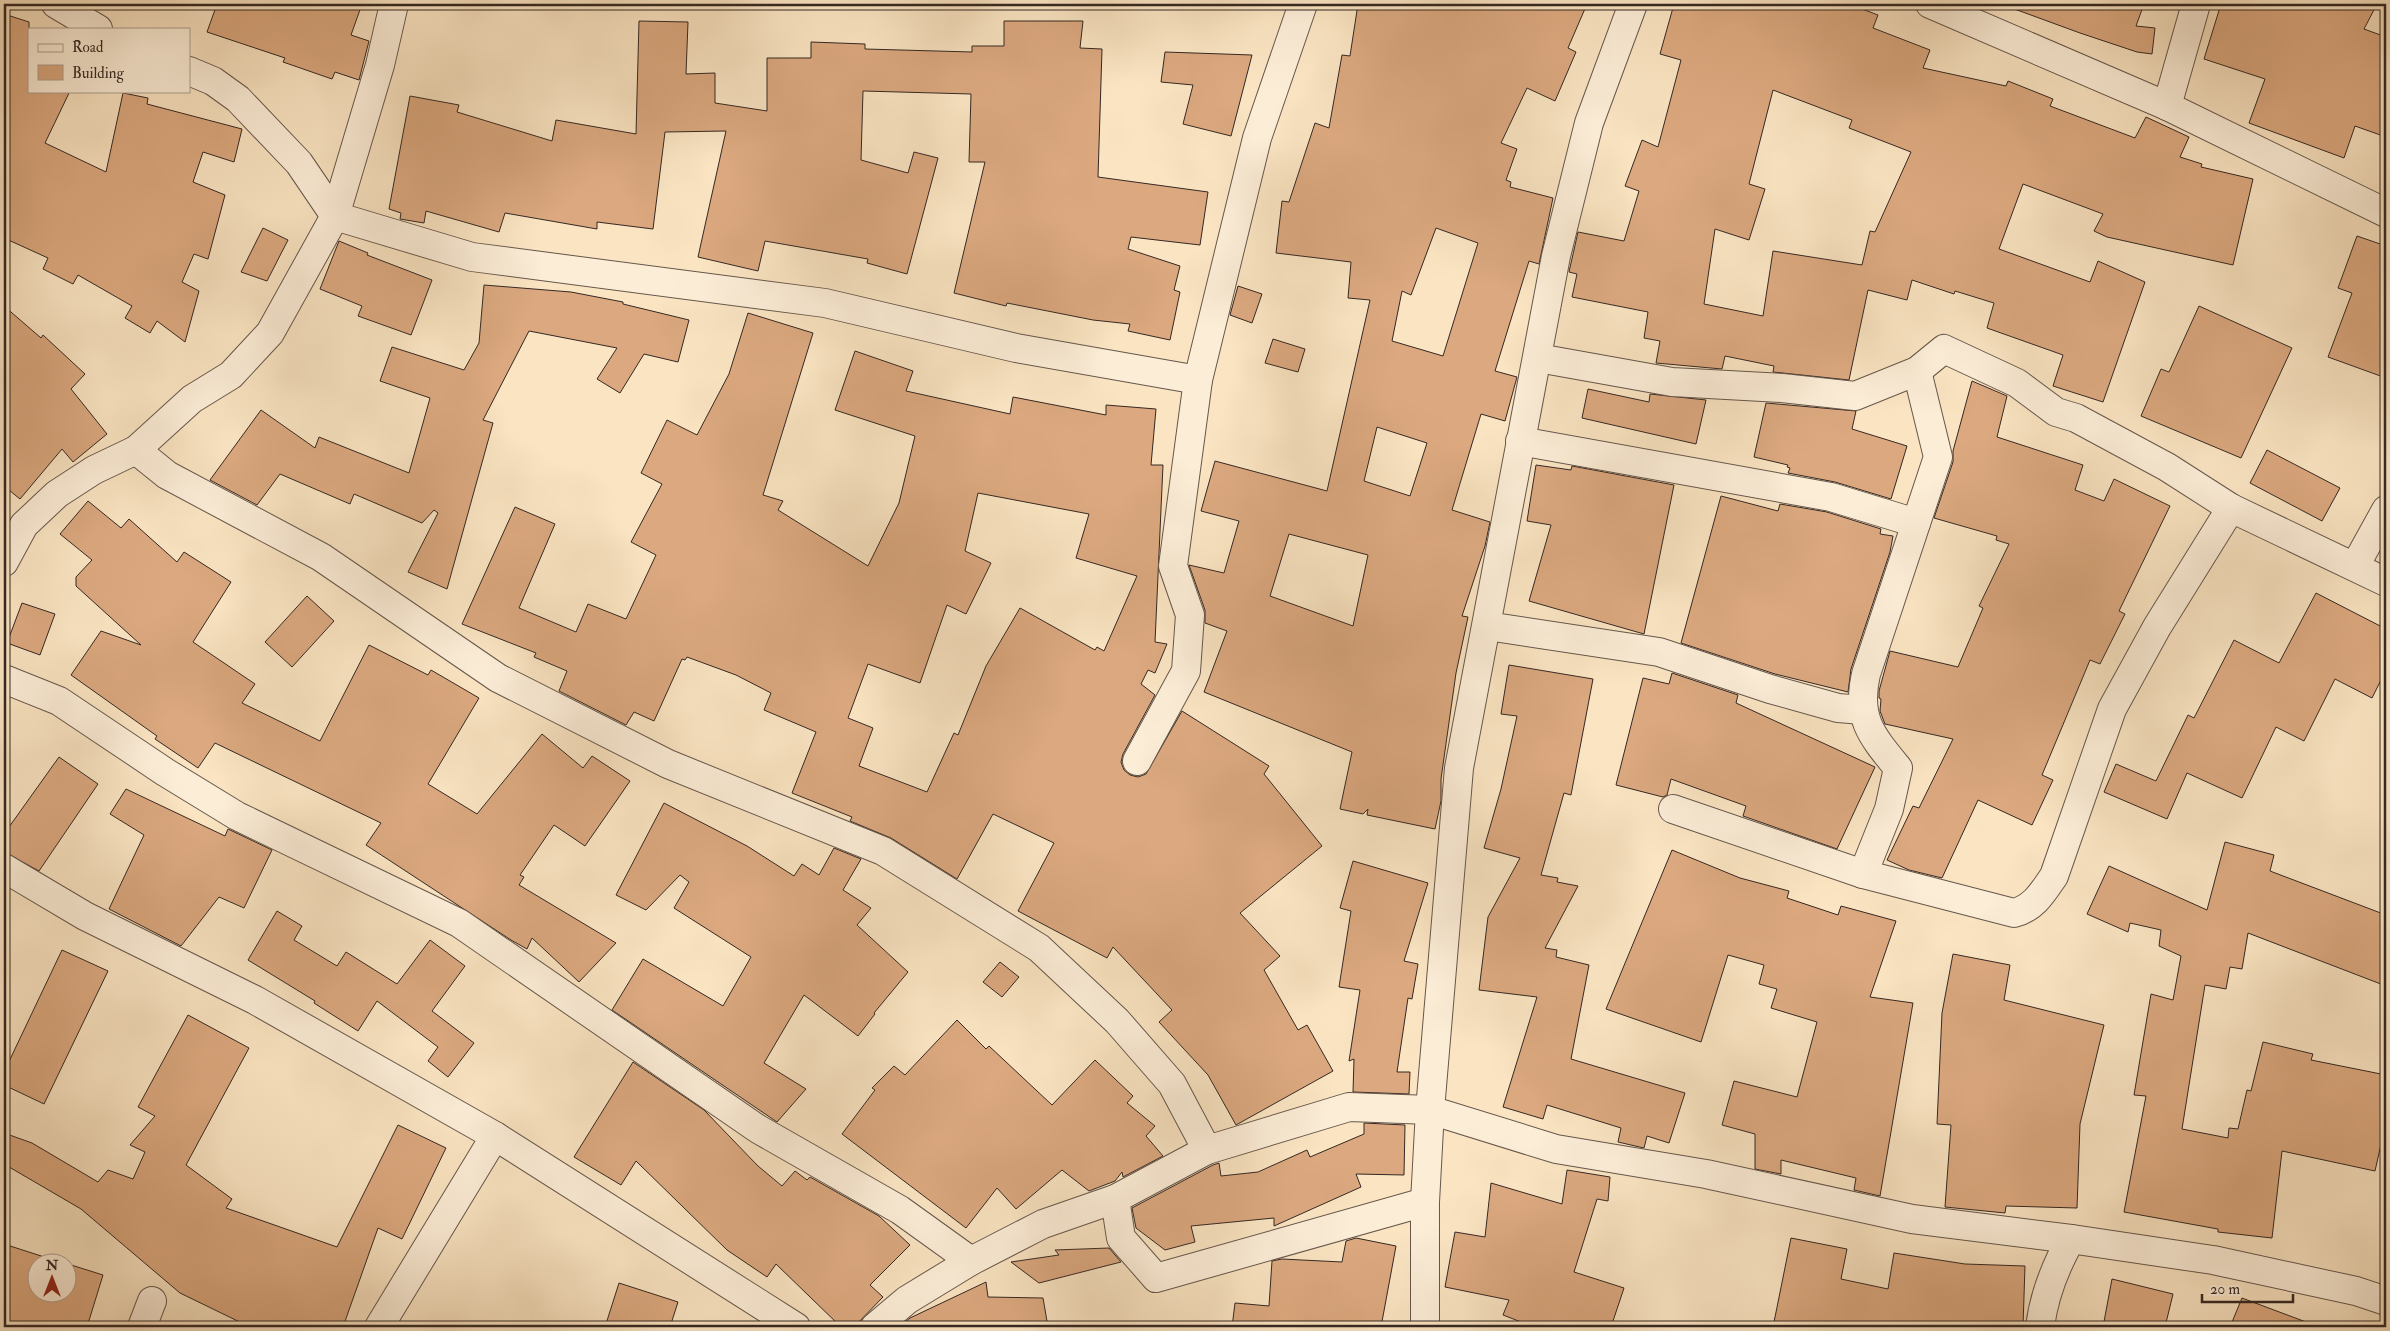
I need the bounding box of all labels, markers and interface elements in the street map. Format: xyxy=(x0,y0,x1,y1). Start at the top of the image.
legend xyxy=(28,28,190,92)
text: Road xyxy=(72,38,104,57)
text: Building xyxy=(72,64,124,83)
north arrow xyxy=(28,1254,78,1304)
text: N xyxy=(45,1257,59,1274)
scale bar xyxy=(2202,1271,2294,1303)
text: 20 m xyxy=(2210,1280,2240,1299)

